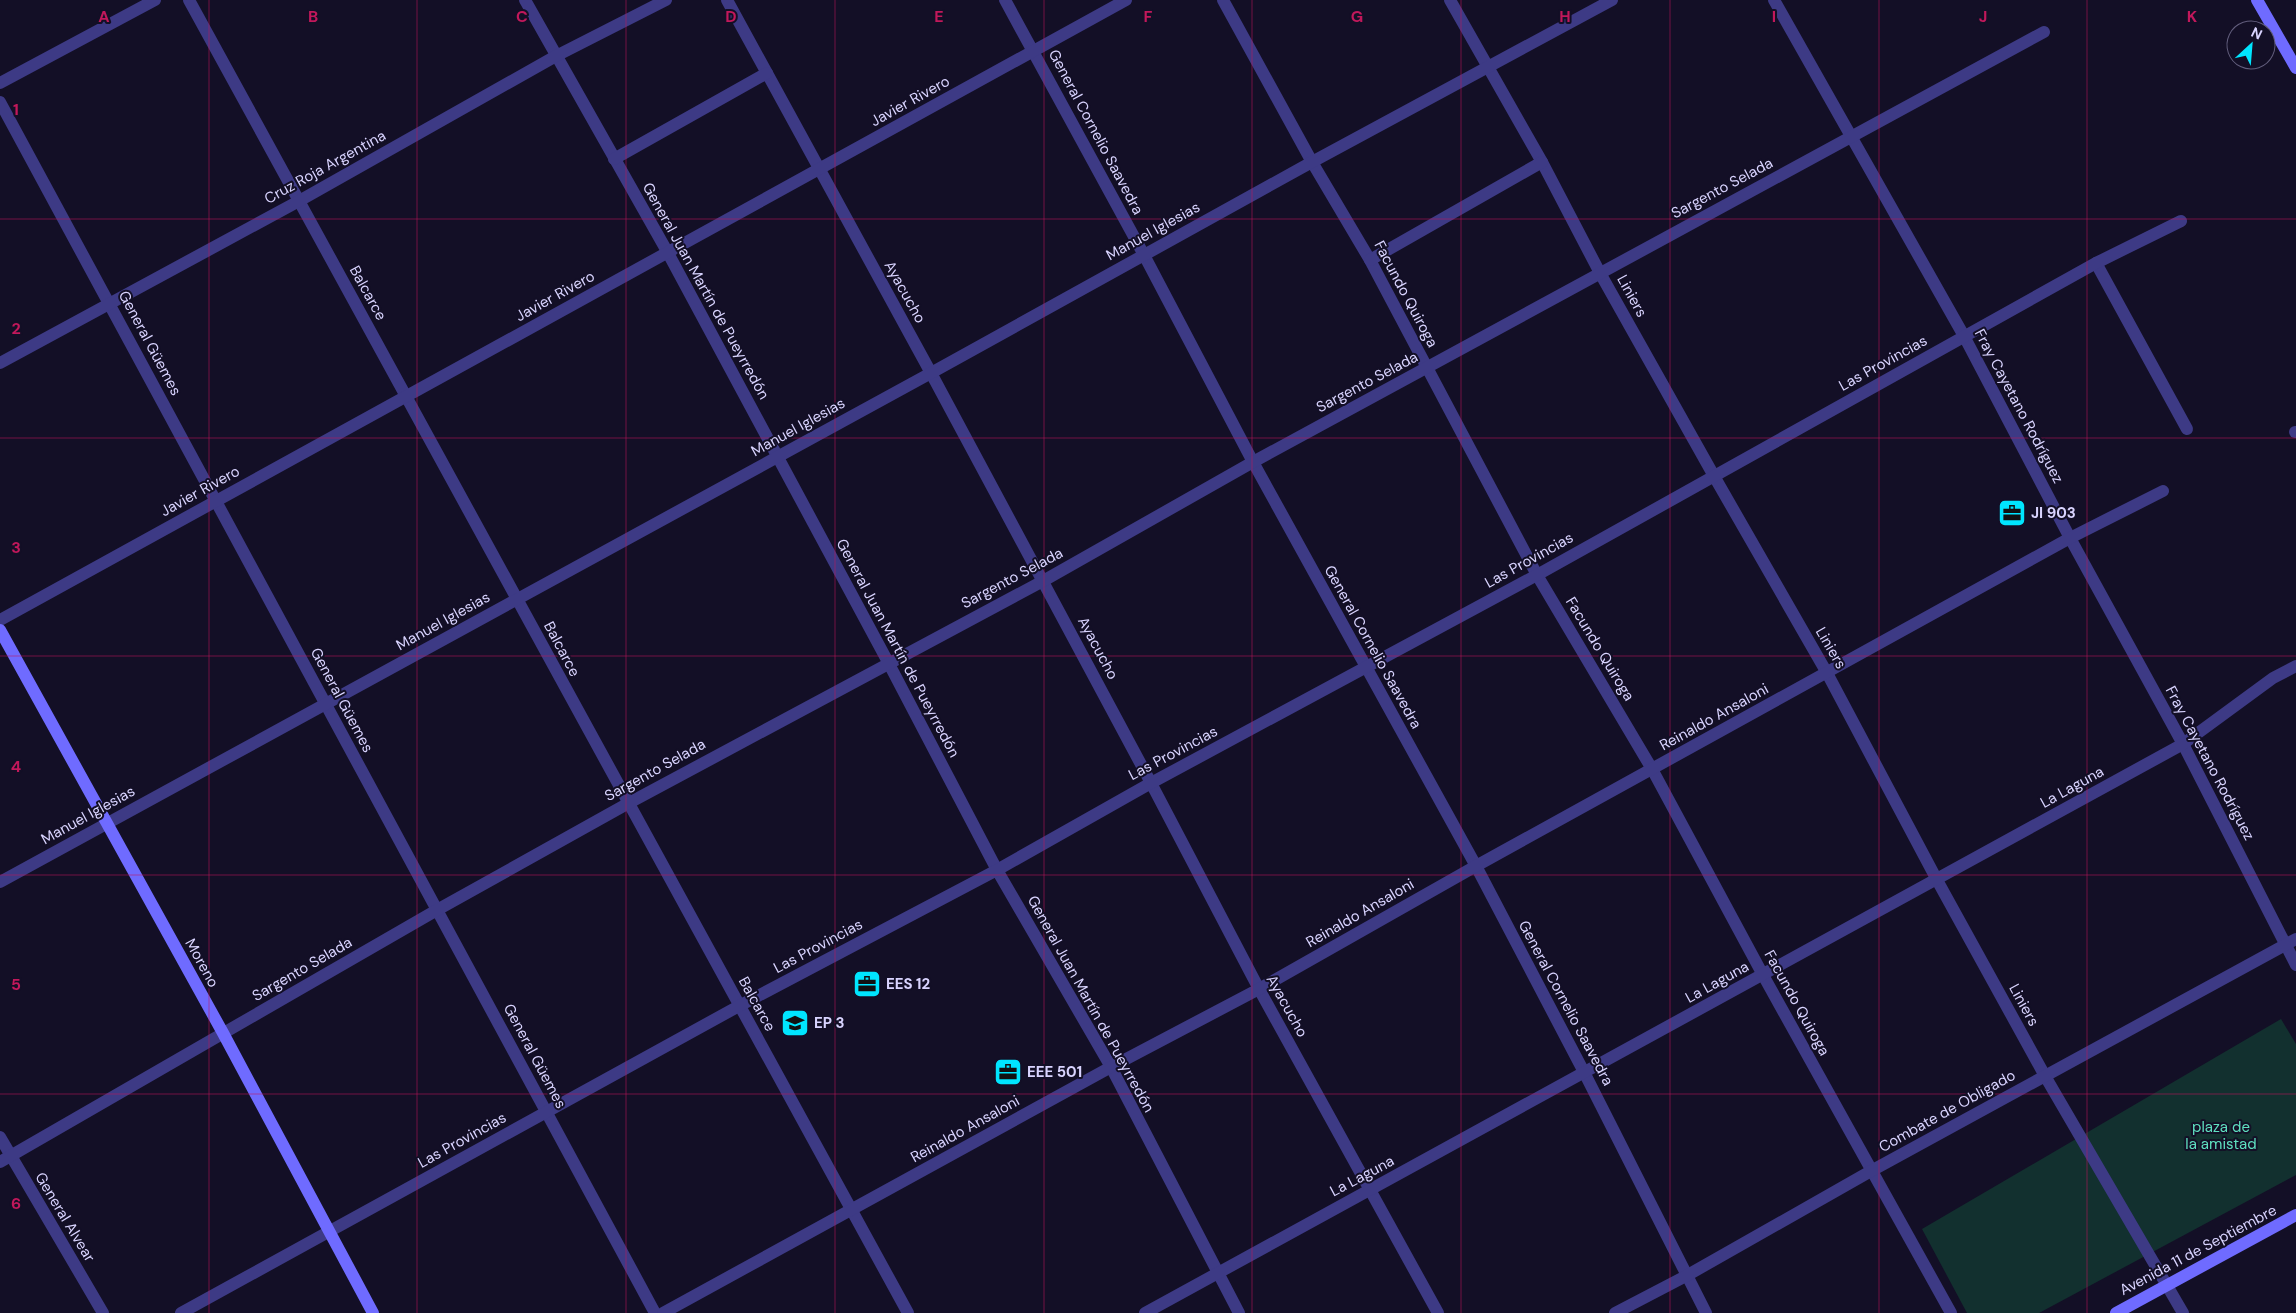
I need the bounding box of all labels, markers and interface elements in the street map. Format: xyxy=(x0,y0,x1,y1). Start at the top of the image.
text: A xyxy=(98,6,110,27)
text: B xyxy=(308,6,318,27)
text: C xyxy=(516,6,528,27)
text: D xyxy=(725,6,737,27)
text: E xyxy=(934,6,944,27)
text: F xyxy=(1144,6,1153,27)
text: G xyxy=(1351,6,1363,27)
text: H xyxy=(1559,6,1571,27)
text: I xyxy=(1772,6,1776,27)
text: J xyxy=(1979,6,1987,27)
text: K xyxy=(2187,6,2198,27)
north arrow xyxy=(2226,20,2276,70)
text: N xyxy=(2248,23,2265,44)
street label: General Cornelio Saavedra xyxy=(1044,46,1148,218)
street label: Javier Rivero xyxy=(867,71,953,131)
text: 1 xyxy=(13,99,19,120)
street label: Cruz Roja Argentina xyxy=(261,125,389,209)
street label: Sargento Selada xyxy=(1668,153,1776,223)
street label: General Juan Martín de Pueyrredón xyxy=(638,179,774,403)
street label: Manuel Iglesias xyxy=(1102,197,1204,265)
street label: Facundo Quiroga xyxy=(1369,237,1443,351)
street label: Ayacucho xyxy=(880,257,930,327)
street label: Balcarce xyxy=(345,262,391,324)
street label: Javier Rivero xyxy=(512,266,598,326)
street label: Liniers xyxy=(1612,271,1652,321)
street label: General Güemes xyxy=(114,287,186,399)
text: 2 xyxy=(11,318,21,339)
street label: Fray Cayetano Rodríguez xyxy=(1970,325,2068,487)
street label: Las Provincias xyxy=(1835,330,1931,396)
street label: Sargento Selada xyxy=(1313,347,1421,417)
street label: Manuel Iglesias xyxy=(747,393,849,461)
street label: Javier Rivero xyxy=(157,461,243,521)
office icon: JI 903 xyxy=(1997,498,2027,528)
place label: JI 903 xyxy=(2031,503,2076,523)
street label: Las Provincias xyxy=(1481,527,1577,593)
street label: General Juan Martín de Pueyrredón xyxy=(832,535,964,761)
text: 3 xyxy=(11,537,21,558)
street label: Sargento Selada xyxy=(958,543,1066,613)
street label: General Cornelio Saavedra xyxy=(1320,562,1426,732)
street label: Manuel Iglesias xyxy=(392,587,494,655)
street label: Facundo Quiroga xyxy=(1561,593,1639,705)
street label: Ayacucho xyxy=(1073,613,1123,683)
street label: Balcarce xyxy=(539,618,585,680)
street label: Liniers xyxy=(1811,623,1851,673)
street label: General Güemes xyxy=(306,644,378,756)
street label: Reinaldo Ansaloni xyxy=(1656,679,1772,755)
street label: Fray Cayetano Rodríguez xyxy=(2161,682,2259,844)
street label: Las Provincias xyxy=(1125,721,1221,785)
street label: Sargento Selada xyxy=(601,734,709,806)
text: 4 xyxy=(11,756,21,777)
street label: La Laguna xyxy=(2037,761,2107,813)
street label: Manuel Iglesias xyxy=(37,781,139,849)
street label: Reinaldo Ansaloni xyxy=(1302,874,1418,952)
street label: General Juan Martín de Pueyrredón xyxy=(1023,892,1159,1116)
street label: Las Provincias xyxy=(770,914,866,978)
street label: General Cornelio Saavedra xyxy=(1514,917,1618,1089)
street label: Sargento Selada xyxy=(248,932,356,1006)
street label: Moreno xyxy=(180,935,224,991)
street label: Facundo Quiroga xyxy=(1760,947,1834,1059)
street label: La Laguna xyxy=(1682,956,1752,1008)
office icon: EES 12 xyxy=(852,969,882,999)
street label: Ayacucho xyxy=(1262,971,1312,1041)
street label: Balcarce xyxy=(734,973,780,1035)
text: 5 xyxy=(11,974,21,995)
place label: EES 12 xyxy=(886,974,931,994)
street label: Liniers xyxy=(2004,980,2044,1030)
street label: General Güemes xyxy=(499,1000,571,1112)
school or university icon: EP 3 xyxy=(780,1008,810,1038)
place label: EP 3 xyxy=(814,1013,845,1033)
office icon: EEE 501 xyxy=(993,1057,1023,1087)
place label: EEE 501 xyxy=(1027,1062,1082,1082)
street label: Combate de Obligado xyxy=(1875,1065,2019,1157)
street label: Reinaldo Ansaloni xyxy=(907,1091,1023,1167)
street label: Las Provincias xyxy=(414,1107,510,1173)
park label: plaza de la amistad xyxy=(2185,1117,2257,1154)
street label: La Laguna xyxy=(1326,1151,1398,1201)
street label: General Alvear xyxy=(30,1169,100,1266)
text: 6 xyxy=(11,1193,21,1214)
street label: Avenida 11 de Septiembre xyxy=(2116,1200,2280,1300)

